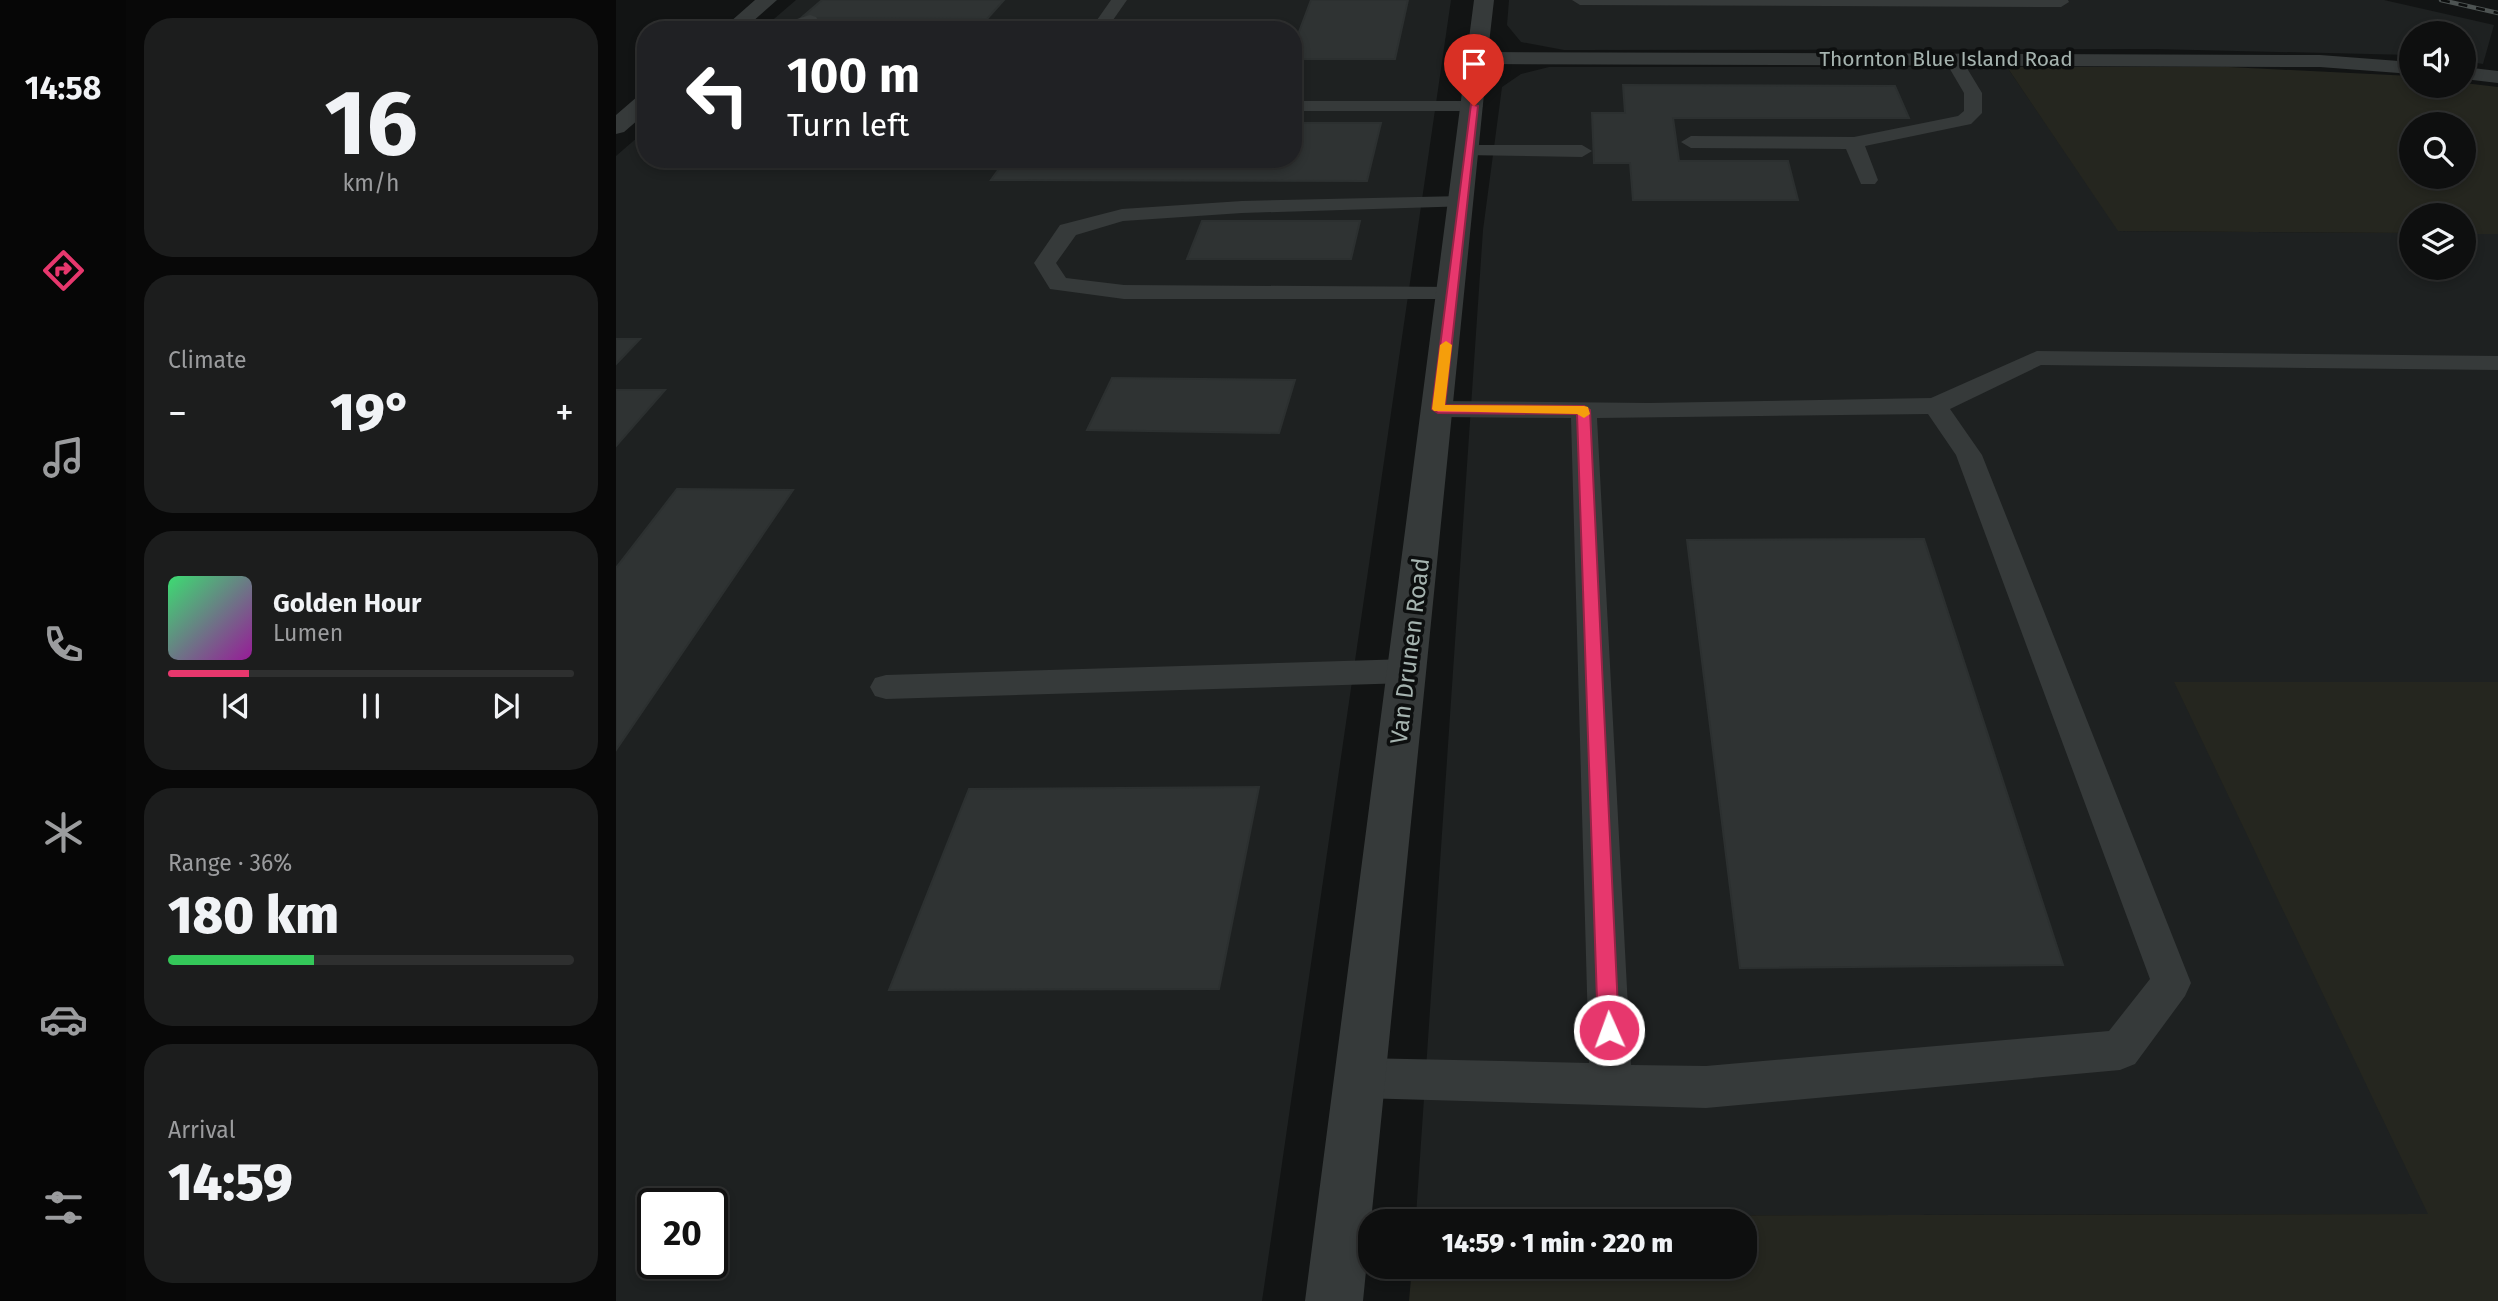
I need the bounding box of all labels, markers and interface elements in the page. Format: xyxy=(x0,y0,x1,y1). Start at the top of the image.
map controls xyxy=(2399,21,2476,280)
button: sound xyxy=(2399,21,2476,98)
pin xyxy=(1444,34,1504,106)
icon: arrive xyxy=(1455,45,1493,83)
text: 100 m xyxy=(787,46,920,105)
street label: Thornton Blue Island Road xyxy=(1819,46,2073,72)
icon: left xyxy=(672,49,763,140)
text: 14:58 xyxy=(25,69,101,107)
text: 16 xyxy=(324,69,418,178)
text: Turn left xyxy=(787,106,909,144)
button: search xyxy=(2399,112,2476,189)
text: km/h xyxy=(343,169,399,197)
button: layers xyxy=(2399,203,2476,280)
icon: directions xyxy=(39,246,88,295)
text: Climate xyxy=(168,346,247,374)
text: 19° xyxy=(330,381,412,444)
text: − xyxy=(168,390,187,436)
text: + xyxy=(555,390,574,436)
icon: music xyxy=(39,433,88,482)
street label: Van Drunen Road xyxy=(1385,556,1435,746)
text: Golden Hour xyxy=(273,588,421,619)
text: Lumen xyxy=(273,619,343,647)
icon: phone xyxy=(39,620,88,669)
icon: previous xyxy=(217,687,255,725)
icon: pause xyxy=(352,687,390,725)
icon: next xyxy=(487,687,525,725)
icon: climate xyxy=(39,808,88,857)
text: Range · 36% xyxy=(168,849,292,877)
text: 180 km xyxy=(168,884,339,947)
position arrow xyxy=(1572,993,1646,1067)
icon: car xyxy=(39,995,88,1044)
text: Arrival xyxy=(168,1116,235,1144)
text: 14:59 xyxy=(168,1151,293,1214)
icon: filters xyxy=(39,1183,88,1232)
speed limit sign: 20 xyxy=(637,1188,728,1279)
text: 14:59 · 1 min · 220 m xyxy=(1442,1228,1673,1259)

